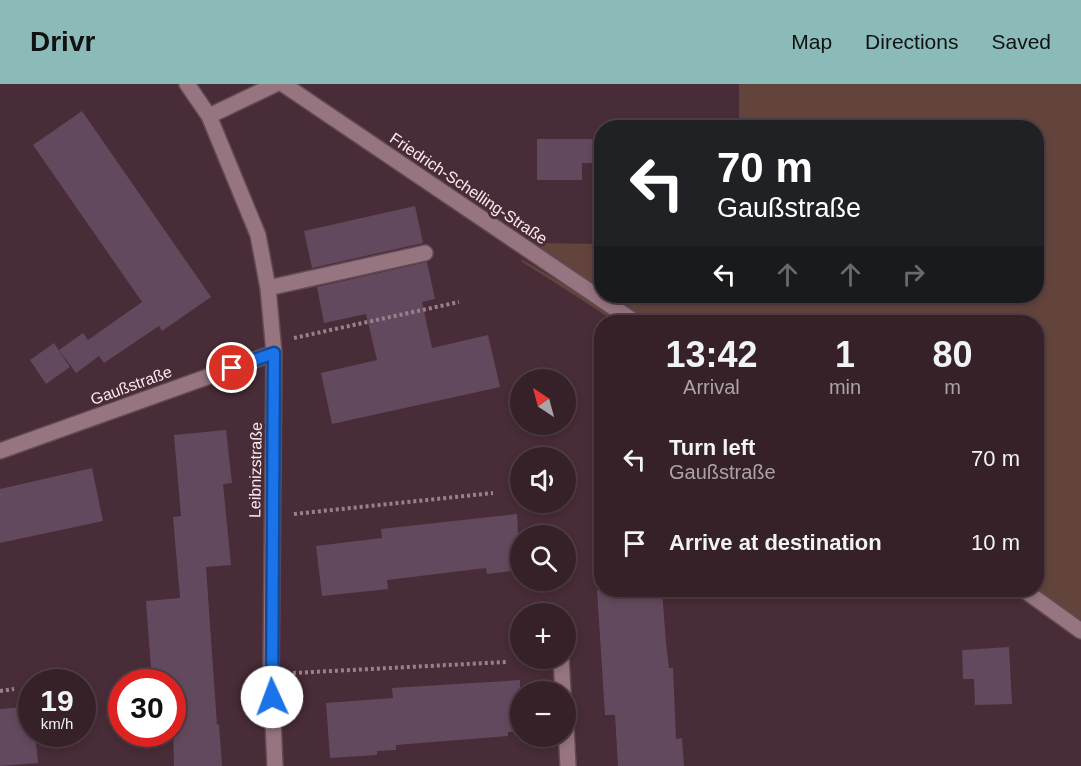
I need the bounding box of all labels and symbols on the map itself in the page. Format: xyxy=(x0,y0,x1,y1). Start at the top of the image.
street label: Friedrich-Schelling-Straße xyxy=(387,129,551,247)
pin xyxy=(206,342,257,393)
street label: Gaußstraße xyxy=(88,363,174,408)
north arrow xyxy=(510,369,576,435)
street label: Leibnizstraße xyxy=(246,422,265,518)
position arrow xyxy=(240,665,304,729)
speed limit sign: 30 xyxy=(108,669,186,747)

